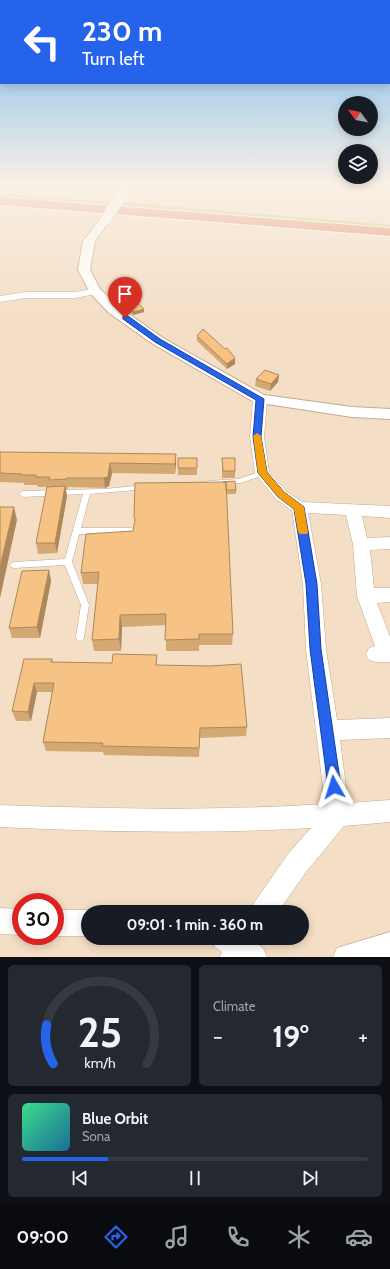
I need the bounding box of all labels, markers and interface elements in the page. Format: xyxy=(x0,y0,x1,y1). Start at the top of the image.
text: 230 m xyxy=(82,14,162,48)
icon: left xyxy=(16,16,68,68)
text: Turn left xyxy=(82,48,145,70)
north arrow xyxy=(338,96,378,136)
map controls xyxy=(338,96,378,184)
button: layers xyxy=(338,144,378,184)
pin xyxy=(108,277,142,318)
icon: arrive xyxy=(114,283,136,305)
position arrow xyxy=(313,766,355,808)
speed limit sign: 30 xyxy=(12,893,64,945)
text: 09:01 · 1 min · 360 m xyxy=(127,916,263,934)
text: Climate xyxy=(213,998,255,1014)
text: 25 xyxy=(77,1006,122,1056)
text: 19° xyxy=(272,1018,309,1055)
text: − xyxy=(213,1023,223,1050)
text: + xyxy=(358,1023,368,1050)
text: km/h xyxy=(84,1053,115,1071)
text: Blue Orbit xyxy=(82,1110,148,1128)
text: Sona xyxy=(82,1128,110,1144)
icon: previous xyxy=(69,1167,91,1189)
icon: pause xyxy=(184,1167,206,1189)
icon: next xyxy=(299,1167,321,1189)
icon: directions xyxy=(102,1223,130,1251)
icon: music xyxy=(163,1223,191,1251)
icon: phone xyxy=(224,1223,252,1251)
icon: climate xyxy=(285,1223,313,1251)
icon: car xyxy=(345,1223,373,1251)
text: 09:00 xyxy=(16,1226,69,1248)

